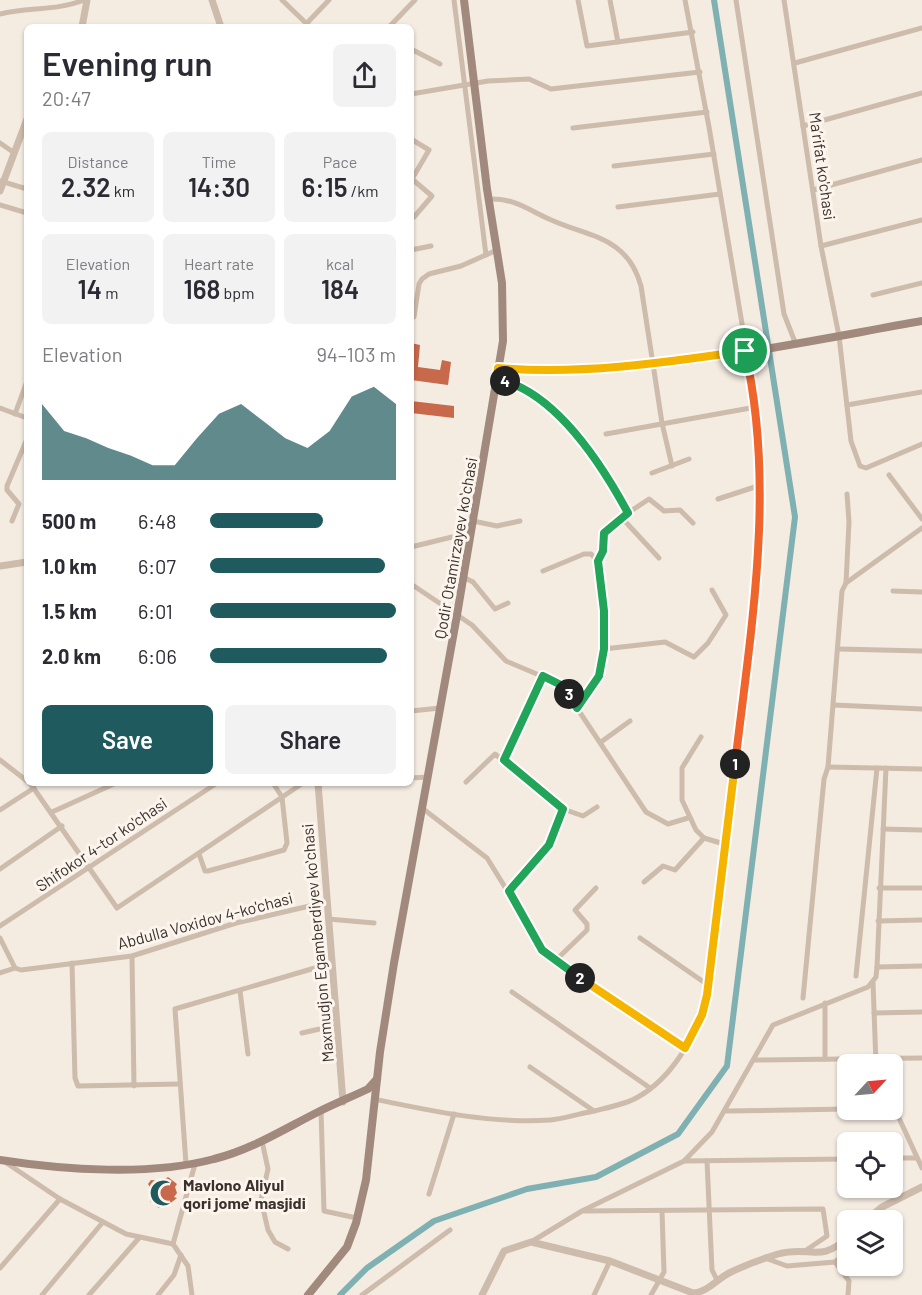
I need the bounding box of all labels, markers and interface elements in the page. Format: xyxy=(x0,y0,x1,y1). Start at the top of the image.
text: Evening run xyxy=(42,43,212,83)
button: share xyxy=(333,44,396,107)
text: 20:47 xyxy=(42,86,91,110)
street label: Maʼrifat ko'chasi xyxy=(806,111,840,221)
text: Distance xyxy=(68,152,128,171)
text: Time xyxy=(202,152,236,171)
text: Pace xyxy=(323,152,357,171)
text: 2.32 xyxy=(61,171,111,202)
text: 14:30 xyxy=(188,171,250,202)
text: 6:15 xyxy=(302,171,348,202)
text: km xyxy=(111,181,135,200)
text: /km xyxy=(348,181,378,200)
text: Elevation xyxy=(66,254,130,273)
text: Heart rate xyxy=(184,254,254,273)
text: kcal xyxy=(326,254,354,273)
text: 14 xyxy=(78,273,102,304)
text: 168 xyxy=(184,273,220,304)
text: 184 xyxy=(321,273,359,304)
text: m xyxy=(102,283,118,302)
text: bpm xyxy=(220,283,254,302)
pin xyxy=(719,325,770,376)
icon: arrive xyxy=(728,334,761,367)
text: Elevation xyxy=(42,342,123,366)
text: 94–103 m xyxy=(316,342,396,366)
pin: 4 xyxy=(490,366,520,396)
text: 4 xyxy=(500,371,510,390)
street label: Qodir Otamirzayev koʻchasi xyxy=(430,456,480,640)
text: 500 m xyxy=(42,509,96,533)
text: 6:48 xyxy=(138,509,177,533)
text: 1.0 km xyxy=(42,554,97,578)
text: 6:07 xyxy=(138,554,176,578)
text: 1.5 km xyxy=(42,599,97,623)
text: 6:01 xyxy=(138,599,173,623)
text: 2.0 km xyxy=(42,644,101,668)
text: 6:06 xyxy=(138,644,177,668)
pin: 3 xyxy=(554,679,584,709)
text: 3 xyxy=(565,684,573,703)
button: Save xyxy=(42,705,213,774)
button: Share xyxy=(225,705,396,774)
pin: 1 xyxy=(720,749,750,779)
text: 1 xyxy=(732,754,738,773)
street label: Shifokor 4-tor ko'chasi xyxy=(32,793,170,895)
street label: Maxmudjon Egamberdiyev koʻchasi xyxy=(297,823,337,1063)
street label: Abdulla Voxidov 4-ko'chasi xyxy=(115,887,295,953)
pin: 2 xyxy=(565,963,595,993)
text: 2 xyxy=(576,968,584,987)
north arrow xyxy=(837,1054,903,1120)
map controls xyxy=(837,1054,903,1276)
button: locate xyxy=(837,1132,903,1198)
place label: Mavlono Aliyul qori jome' masjidi xyxy=(183,1175,306,1212)
mosque icon: Mavlono Aliyul qori jome' masjidi xyxy=(148,1178,178,1208)
button: layers xyxy=(837,1210,903,1276)

